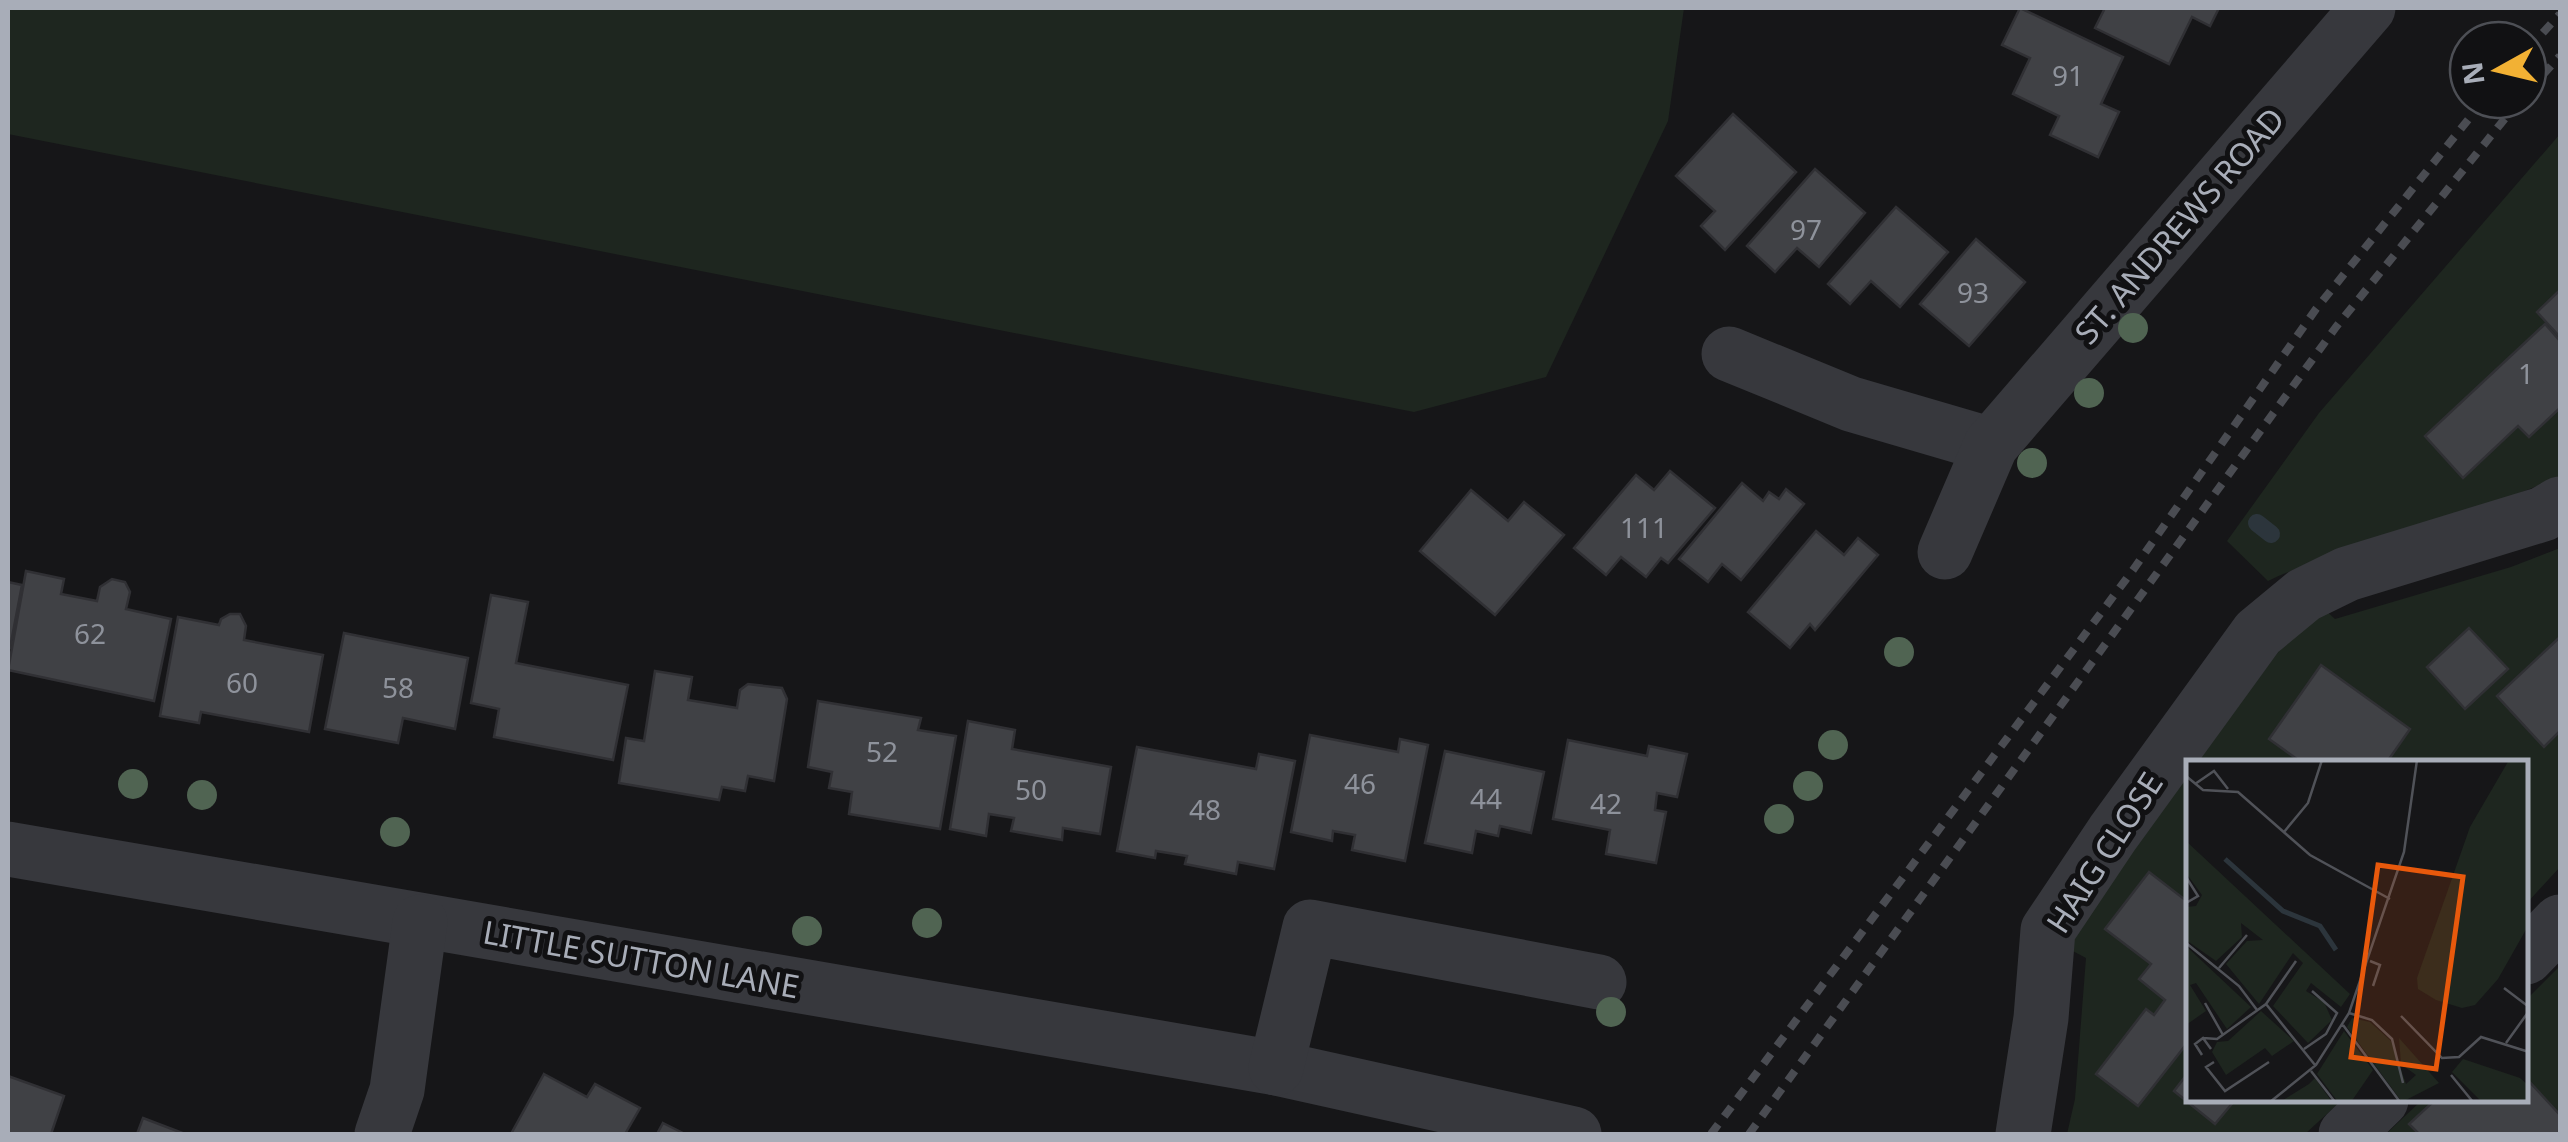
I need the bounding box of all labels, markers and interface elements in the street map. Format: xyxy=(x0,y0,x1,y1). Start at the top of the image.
north arrow xyxy=(2448,20,2548,120)
house number: 91 xyxy=(2052,56,2084,94)
text: N xyxy=(2452,60,2493,88)
street label: ST. ANDREWS ROAD xyxy=(2064,98,2293,352)
house number: 97 xyxy=(1790,210,1822,248)
house number: 93 xyxy=(1957,273,1989,311)
house number: 1 xyxy=(2518,354,2534,392)
house number: 111 xyxy=(1620,508,1668,546)
house number: 62 xyxy=(74,614,106,652)
house number: 60 xyxy=(226,663,258,701)
house number: 58 xyxy=(382,668,414,706)
house number: 52 xyxy=(866,732,898,770)
inset map xyxy=(2186,760,2528,1102)
house number: 46 xyxy=(1344,764,1376,802)
street label: HAIG CLOSE xyxy=(2036,764,2172,941)
house number: 50 xyxy=(1015,770,1047,808)
house number: 44 xyxy=(1470,779,1502,817)
house number: 42 xyxy=(1590,784,1622,822)
house number: 48 xyxy=(1189,790,1221,828)
street label: LITTLE SUTTON LANE xyxy=(480,910,803,1008)

